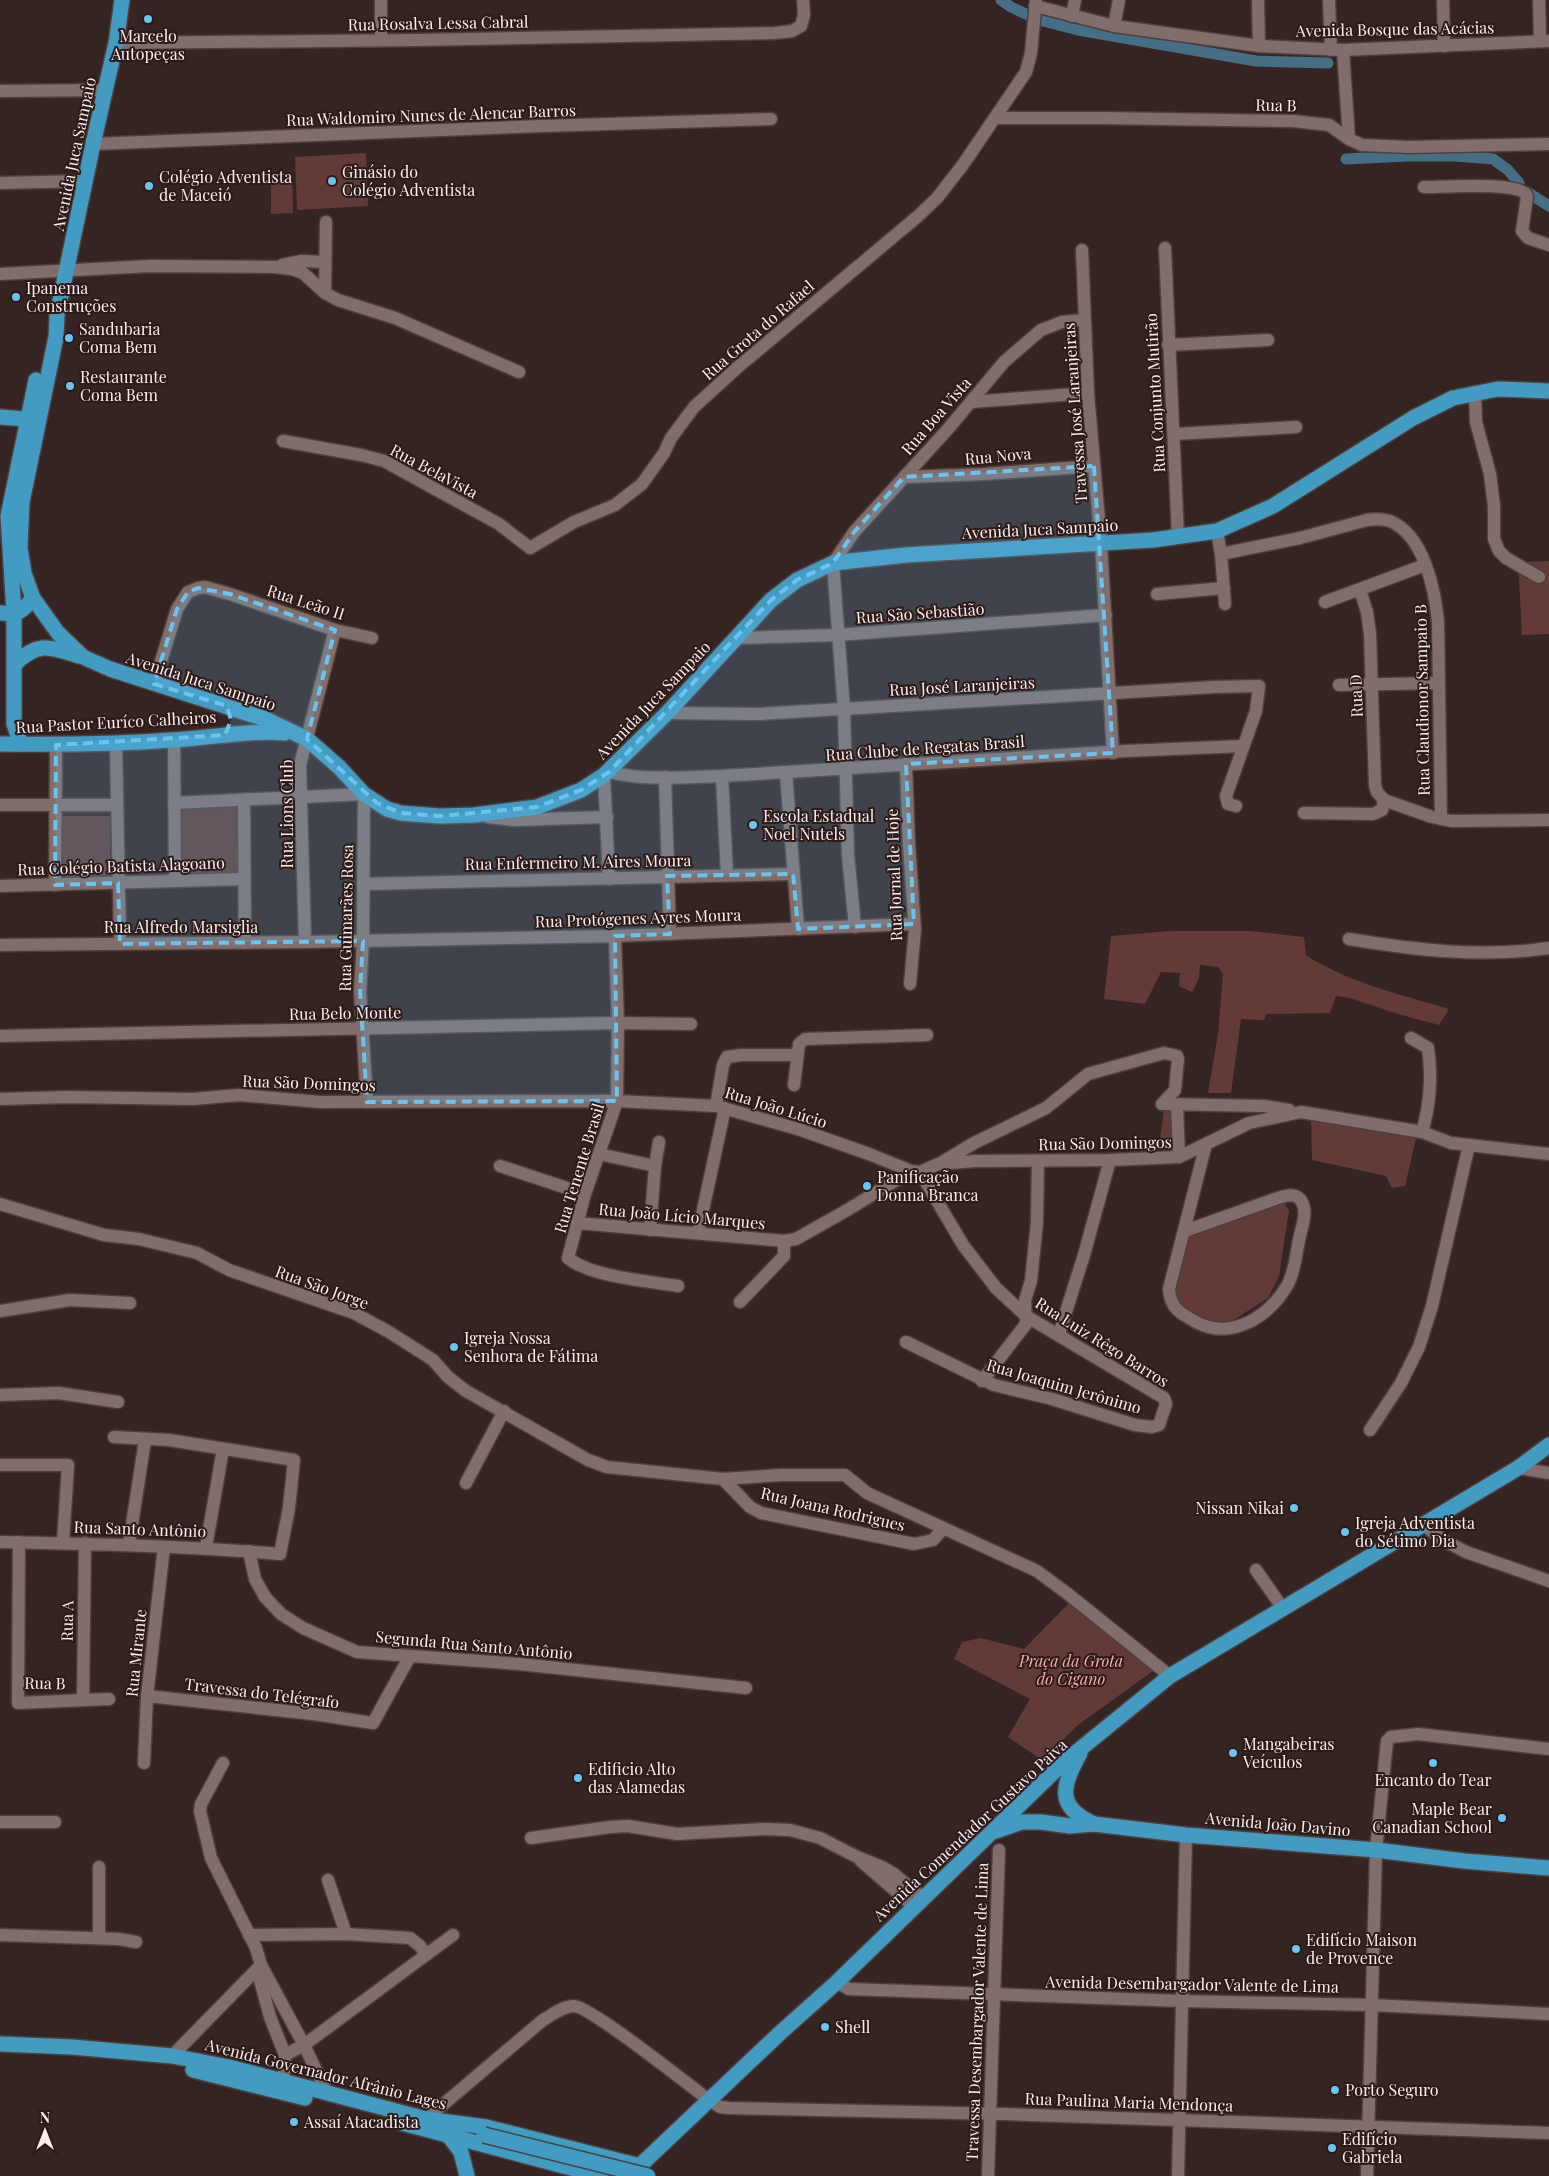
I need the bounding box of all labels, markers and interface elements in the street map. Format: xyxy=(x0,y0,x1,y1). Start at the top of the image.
street label: Rua Rosalva Lessa Cabral xyxy=(347,10,529,35)
marker: Marcelo Autopeças xyxy=(142,13,154,25)
street label: Avenida Bosque das Acácias xyxy=(1294,16,1495,41)
place label: Marcelo Autopeças xyxy=(110,25,185,64)
street label: Avenida Juca Sampaio xyxy=(47,75,100,234)
street label: Rua B xyxy=(1255,94,1297,115)
street label: Rua Waldomiro Nunes de Alencar Barros xyxy=(286,99,576,130)
place label: Ginásio do Colégio Adventista xyxy=(342,161,475,200)
place label: Colégio Adventista de Maceió xyxy=(159,166,292,205)
marker: Ginásio do Colégio Adventista xyxy=(326,175,338,187)
marker: Colégio Adventista de Maceió xyxy=(143,180,155,192)
street label: Rua Grota do Rafael xyxy=(697,275,818,384)
place label: Ipanema Construções xyxy=(26,277,116,316)
marker: Ipanema Construções xyxy=(10,291,22,303)
street label: Rua Conjunto Mutirão xyxy=(1140,313,1169,473)
place label: Sandubaria Coma Bem xyxy=(79,318,161,357)
street label: Travessa José Laranjeiras xyxy=(1058,322,1091,504)
marker: Sandubaria Coma Bem xyxy=(63,332,75,344)
place label: Restaurante Coma Bem xyxy=(80,366,167,405)
street label: Rua Boa Vista xyxy=(896,372,975,459)
marker: Restaurante Coma Bem xyxy=(64,380,76,392)
street label: Rua BelaVista xyxy=(387,439,482,502)
street label: Rua Nova xyxy=(964,442,1032,469)
street label: Avenida Juca Sampaio xyxy=(960,514,1119,543)
street label: Rua Leão II xyxy=(265,579,348,624)
street label: Rua São Sebastião xyxy=(855,598,985,627)
street label: Rua Claudionor Sampaio B xyxy=(1409,604,1434,796)
street label: Avenida Juca Sampaio xyxy=(590,636,715,764)
street label: Avenida Juca Sampaio xyxy=(123,646,279,715)
street label: Rua José Laranjeiras xyxy=(889,671,1035,700)
street label: Rua D xyxy=(1344,674,1367,718)
street label: Rua Pastor Euríco Calheiros xyxy=(15,706,217,737)
street label: Rua Clube de Regatas Brasil xyxy=(825,730,1026,765)
street label: Rua Lions Club xyxy=(276,760,297,868)
place label: Escola Estadual Noel Nutels xyxy=(763,805,875,844)
street label: Rua Jornal de Hoje xyxy=(881,808,906,942)
marker: Escola Estadual Noel Nutels xyxy=(747,819,759,831)
street label: Rua Guimarães Rosa xyxy=(334,844,357,992)
street label: Rua Enfermeiro M. Aires Moura xyxy=(465,849,691,874)
street label: Rua Colégio Batista Alagoano xyxy=(17,851,225,880)
street label: Rua Protógenes Ayres Moura xyxy=(534,903,742,932)
street label: Rua Alfredo Marsiglia xyxy=(104,916,258,937)
street label: Rua Belo Monte xyxy=(289,1001,401,1024)
street label: Rua São Domingos xyxy=(242,1070,376,1095)
street label: Rua João Lúcio xyxy=(722,1081,830,1132)
street label: Rua Tenente Brasil xyxy=(549,1100,608,1235)
street label: Rua São Domingos xyxy=(1038,1131,1172,1154)
place label: Panificação Donna Branca xyxy=(877,1166,979,1205)
marker: Panificação Donna Branca xyxy=(861,1180,873,1192)
street label: Rua João Lício Marques xyxy=(598,1198,766,1233)
street label: Rua São Jorge xyxy=(273,1260,372,1313)
street label: Rua Luiz Rêgo Barros xyxy=(1032,1292,1173,1391)
place label: Igreja Nossa Senhora de Fátima xyxy=(464,1327,598,1366)
marker: Igreja Nossa Senhora de Fátima xyxy=(448,1341,460,1353)
street label: Rua Joaquim Jerônimo xyxy=(984,1353,1144,1418)
street label: Rua Joana Rodrigues xyxy=(759,1482,907,1535)
place label: Nissan Nikai xyxy=(1195,1497,1284,1518)
marker: Nissan Nikai xyxy=(1288,1502,1300,1514)
place label: Igreja Adventista do Sétimo Dia xyxy=(1355,1512,1475,1551)
street label: Rua Santo Antônio xyxy=(73,1516,207,1541)
marker: Igreja Adventista do Sétimo Dia xyxy=(1339,1526,1351,1538)
street label: Rua A xyxy=(56,1599,77,1642)
street label: Rua Mirante xyxy=(120,1608,151,1698)
street label: Segunda Rua Santo Antônio xyxy=(375,1625,574,1664)
park label: Praça da Grota do Cigano xyxy=(1018,1650,1123,1689)
street label: Rua B xyxy=(24,1672,66,1693)
street label: Travessa do Telégrafo xyxy=(184,1673,341,1712)
place label: Mangabeiras Veículos xyxy=(1242,1733,1335,1772)
street label: Avenida Comendador Gustavo Paiva xyxy=(867,1734,1071,1926)
marker: Mangabeiras Veículos xyxy=(1227,1747,1239,1759)
marker: Encanto do Tear xyxy=(1427,1757,1439,1769)
place label: Edificio Alto das Alamedas xyxy=(588,1758,685,1797)
place label: Encanto do Tear xyxy=(1374,1769,1492,1790)
marker: Edificio Alto das Alamedas xyxy=(572,1772,584,1784)
place label: Maple Bear Canadian School xyxy=(1372,1798,1492,1837)
street label: Avenida João Davino xyxy=(1204,1807,1352,1840)
marker: Maple Bear Canadian School xyxy=(1496,1812,1508,1824)
street label: Travessa Desembargador Valente de Lima xyxy=(961,1862,992,2162)
place label: Edifício Maison de Provence xyxy=(1306,1929,1417,1968)
marker: Edifício Maison de Provence xyxy=(1290,1943,1302,1955)
street label: Avenida Desembargador Valente de Lima xyxy=(1044,1970,1339,1997)
place label: Shell xyxy=(835,2016,871,2037)
marker: Shell xyxy=(819,2021,831,2033)
street label: Avenida Governador Afrânio Lages xyxy=(202,2033,449,2114)
place label: Porto Seguro xyxy=(1345,2079,1439,2100)
marker: Porto Seguro xyxy=(1329,2084,1341,2096)
street label: Rua Paulina Maria Mendonça xyxy=(1024,2087,1234,2116)
north arrow xyxy=(20,2106,70,2156)
text: N xyxy=(40,2108,50,2127)
place label: Assaí Atacadista xyxy=(303,2111,419,2132)
marker: Assaí Atacadista xyxy=(288,2116,300,2128)
place label: Edifício Gabriela xyxy=(1342,2128,1403,2167)
marker: Edifício Gabriela xyxy=(1326,2142,1338,2154)

